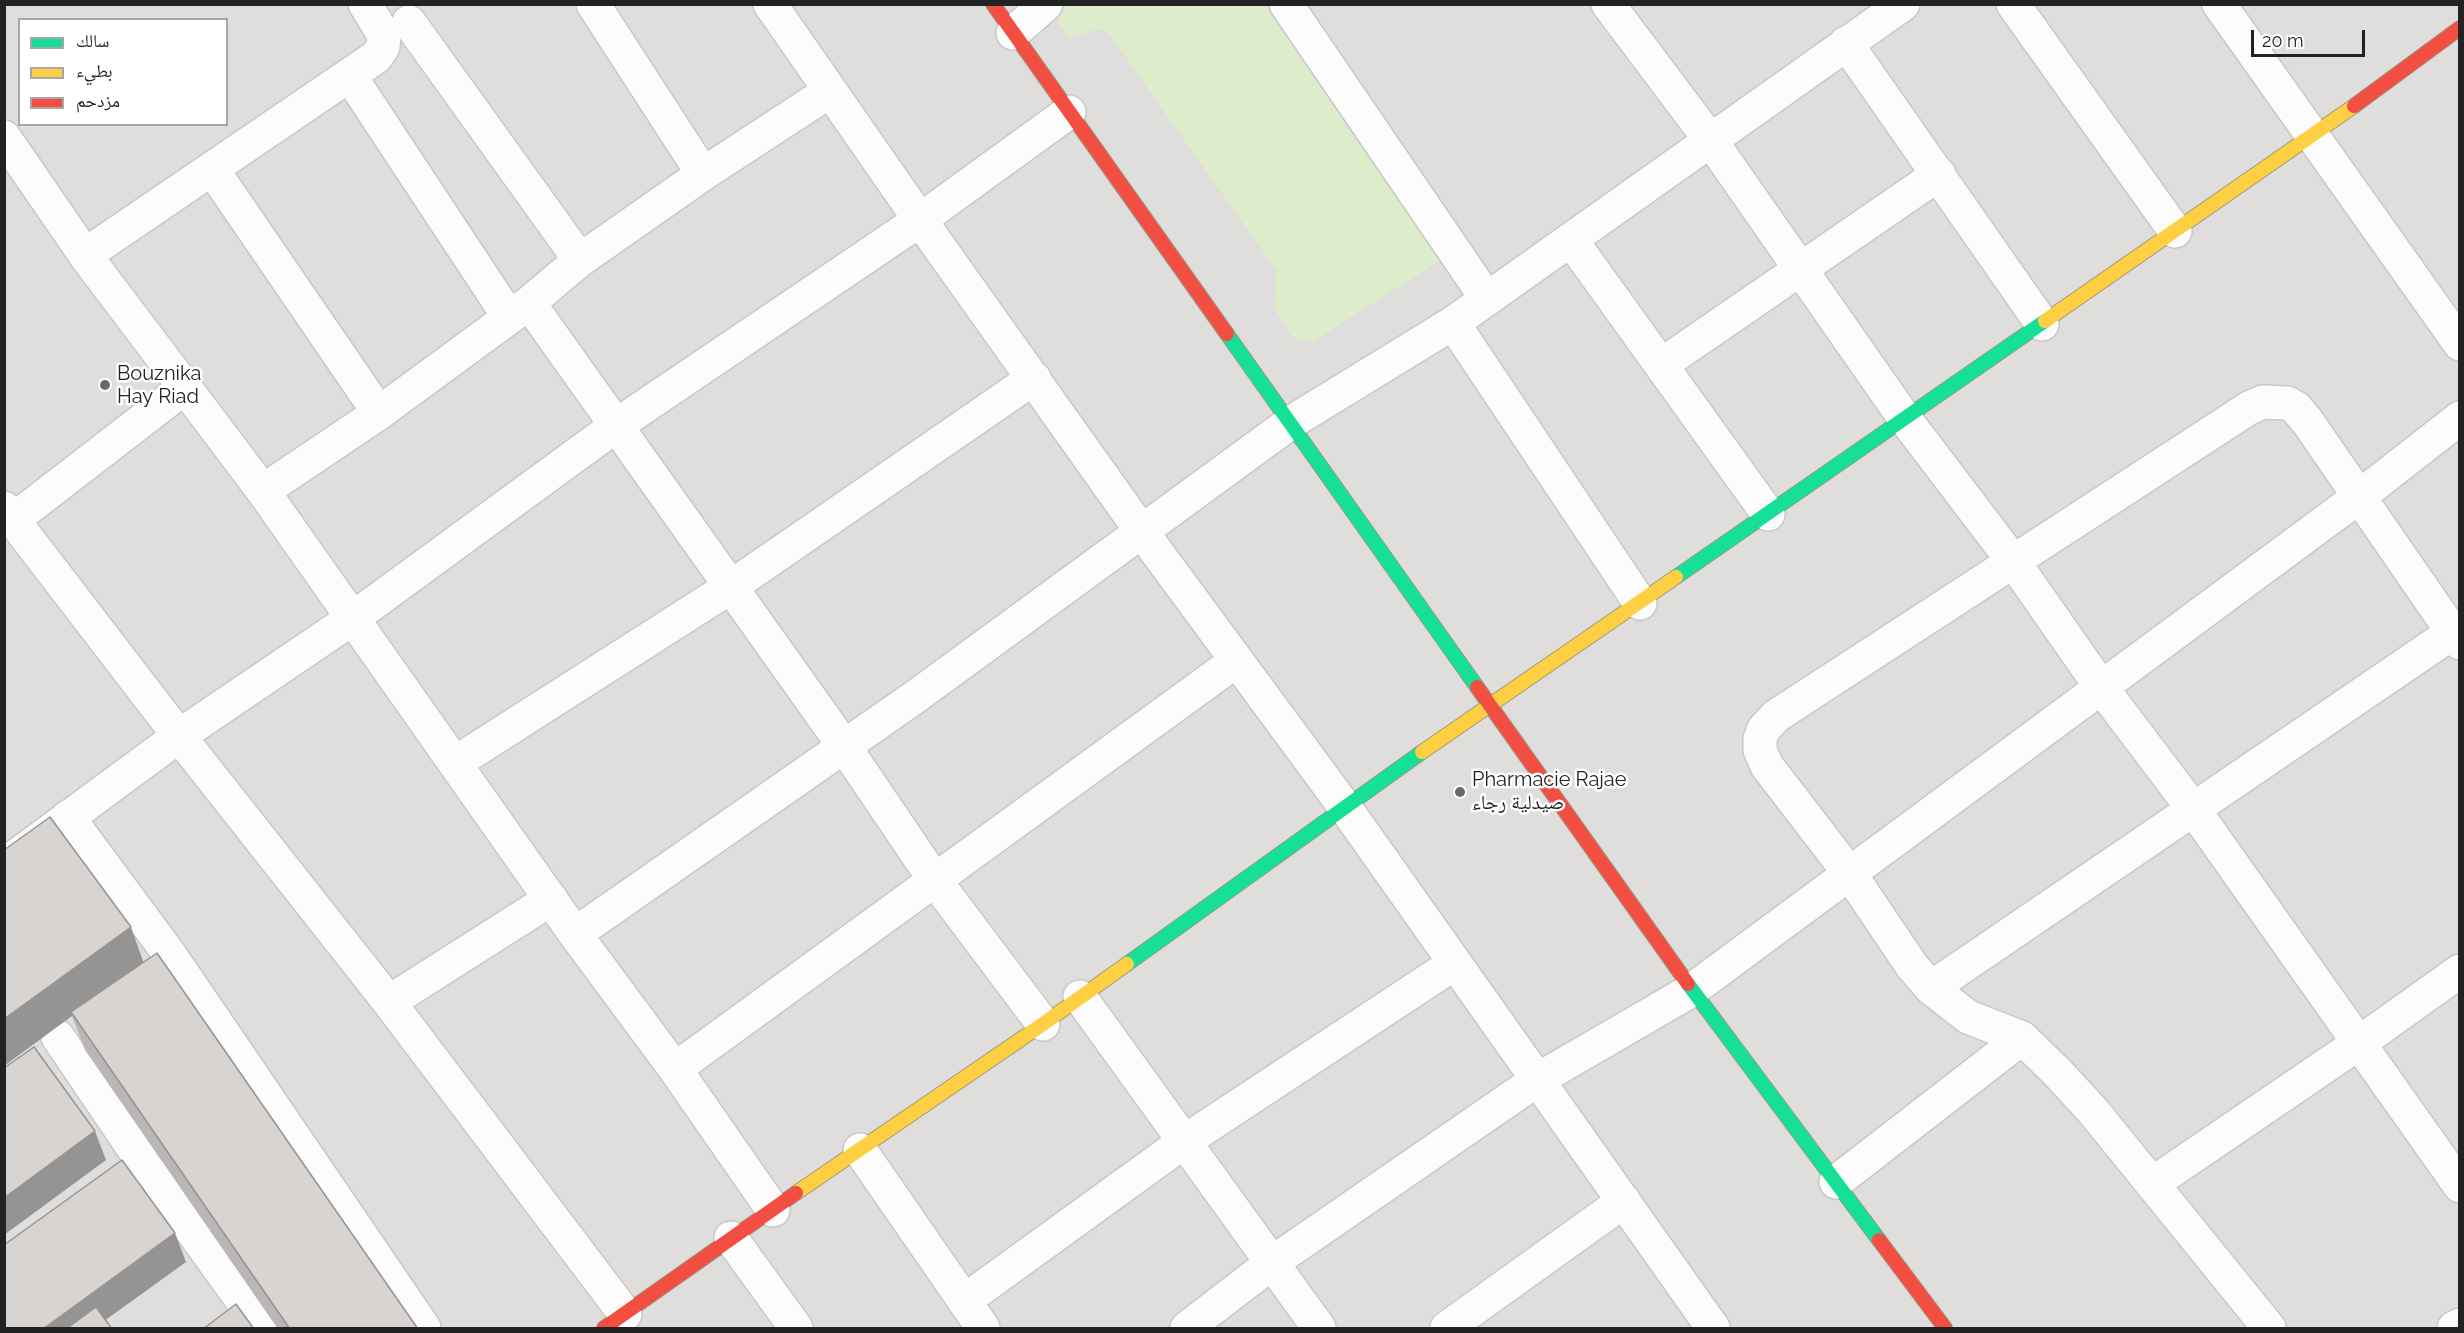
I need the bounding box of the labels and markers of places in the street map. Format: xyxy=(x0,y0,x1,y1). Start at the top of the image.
place label: Bouznika Hay Riad xyxy=(117,362,201,409)
marker: Bouznika Hay Riad xyxy=(98,378,112,392)
place label: Pharmacie Rajae صيدلية رجاء xyxy=(1472,768,1626,815)
marker: Pharmacie Rajae صيدلية رجاء xyxy=(1453,785,1467,799)

